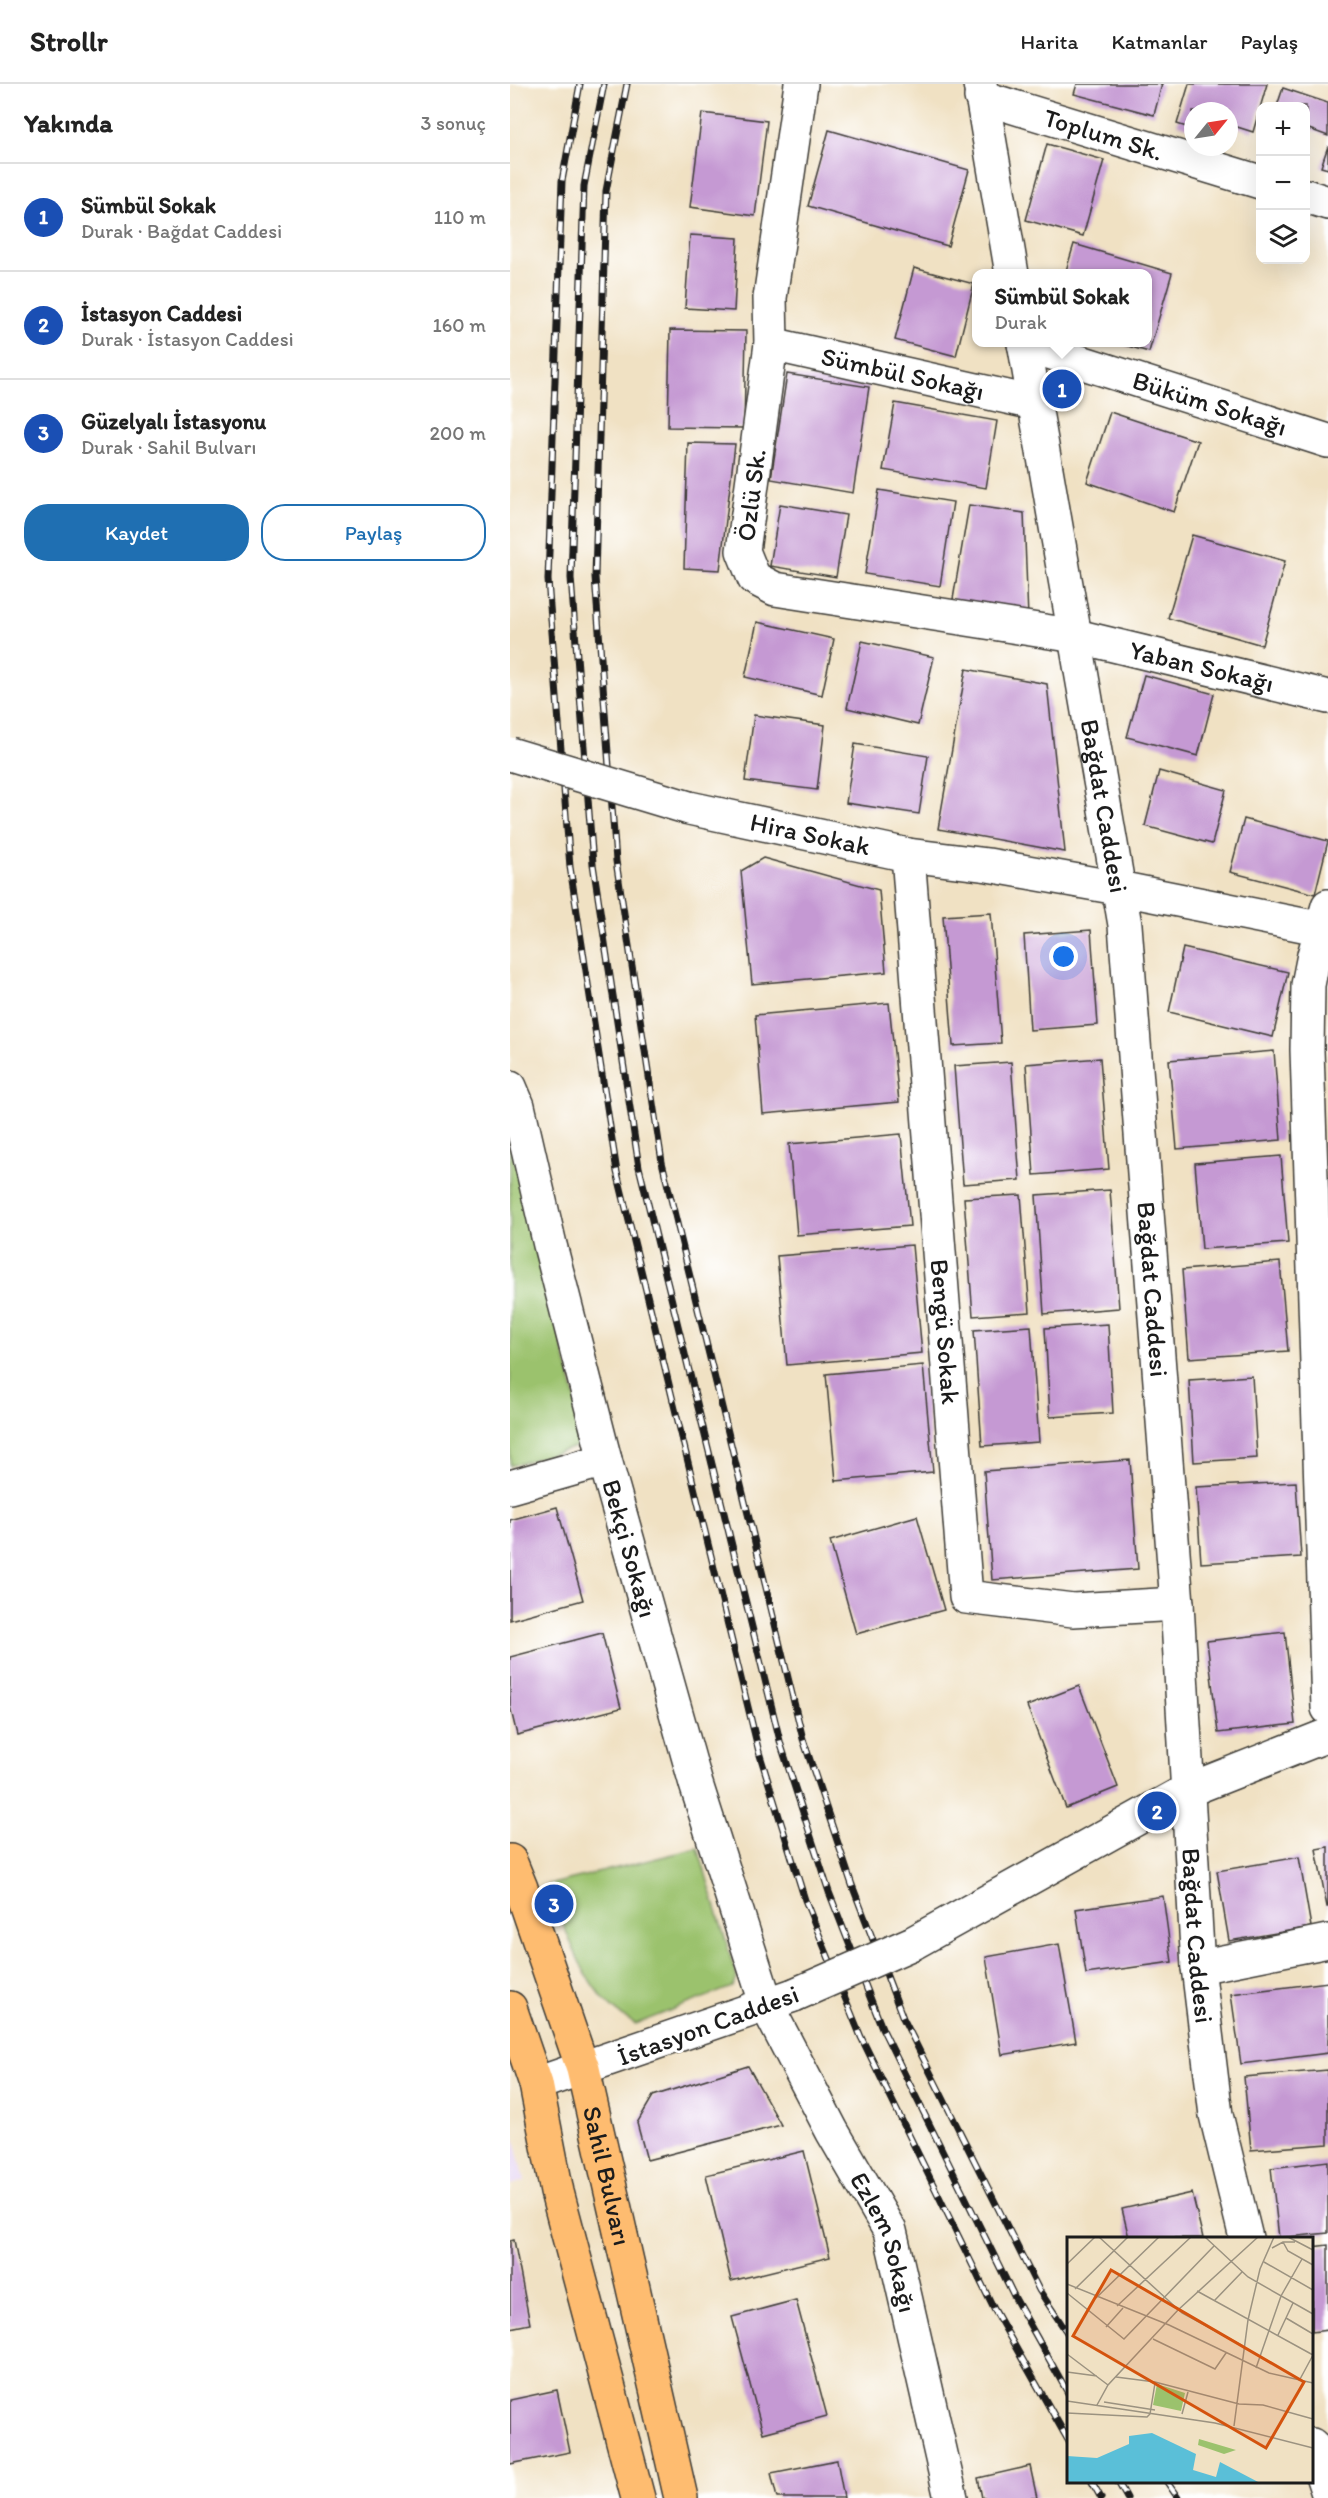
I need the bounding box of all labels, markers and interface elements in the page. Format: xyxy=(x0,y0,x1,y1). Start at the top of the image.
text: Strollr xyxy=(30,24,108,58)
text: Harita xyxy=(1020,29,1078,54)
text: Katmanlar xyxy=(1111,29,1207,54)
text: Paylaş xyxy=(1240,29,1298,54)
street label: Toplum Sk. xyxy=(1040,101,1167,168)
north arrow xyxy=(1184,102,1238,156)
map controls xyxy=(1256,102,1310,264)
button: + xyxy=(1256,102,1310,156)
text: Yakında xyxy=(24,107,113,139)
text: 3 sonuç xyxy=(421,111,486,135)
button: − xyxy=(1256,156,1310,210)
text: Sümbül Sokak xyxy=(81,192,216,219)
text: 1 xyxy=(39,205,48,229)
text: 110 m xyxy=(434,205,486,229)
button: layers xyxy=(1256,210,1310,264)
text: Durak · Bağdat Caddesi xyxy=(81,219,282,243)
popup xyxy=(972,269,1152,347)
text: Sümbül Sokak xyxy=(995,283,1129,310)
text: İstasyon Caddesi xyxy=(81,300,242,327)
text: Durak xyxy=(995,310,1047,334)
text: 2 xyxy=(38,313,49,337)
text: 160 m xyxy=(433,313,486,337)
text: Durak · İstasyon Caddesi xyxy=(81,327,294,351)
street label: Sümbül Sokağı xyxy=(818,340,987,407)
street label: Büküm Sokağı xyxy=(1129,364,1291,443)
pin: 1 xyxy=(1042,366,1082,412)
text: Güzelyalı İstasyonu xyxy=(81,408,266,435)
text: 3 xyxy=(38,421,49,445)
text: 200 m xyxy=(430,421,486,445)
text: Durak · Sahil Bulvarı xyxy=(81,435,256,459)
street label: Özlü Sk. xyxy=(729,447,773,543)
button: Kaydet xyxy=(24,504,249,561)
button: Paylaş xyxy=(261,504,486,561)
street label: Yaban Sokağı xyxy=(1126,634,1277,699)
street label: Bağdat Caddesi xyxy=(1074,717,1135,895)
street label: Hira Sokak xyxy=(747,806,874,863)
your location xyxy=(1049,942,1078,971)
street label: Bağdat Caddesi xyxy=(1130,1200,1176,1378)
street label: Bengü Sokak xyxy=(924,1258,967,1406)
street label: Bekçi Sokağı xyxy=(595,1476,664,1621)
pin: 2 xyxy=(1138,1788,1176,1834)
street label: Bağdat Caddesi xyxy=(1175,1847,1221,2025)
pin: 3 xyxy=(534,1882,573,1926)
street label: İstasyon Caddesi xyxy=(613,1977,803,2073)
street label: Sahil Bulvarı xyxy=(576,2103,639,2249)
street label: Ezlem Sokağı xyxy=(843,2166,924,2316)
inset map xyxy=(1067,2237,1313,2483)

